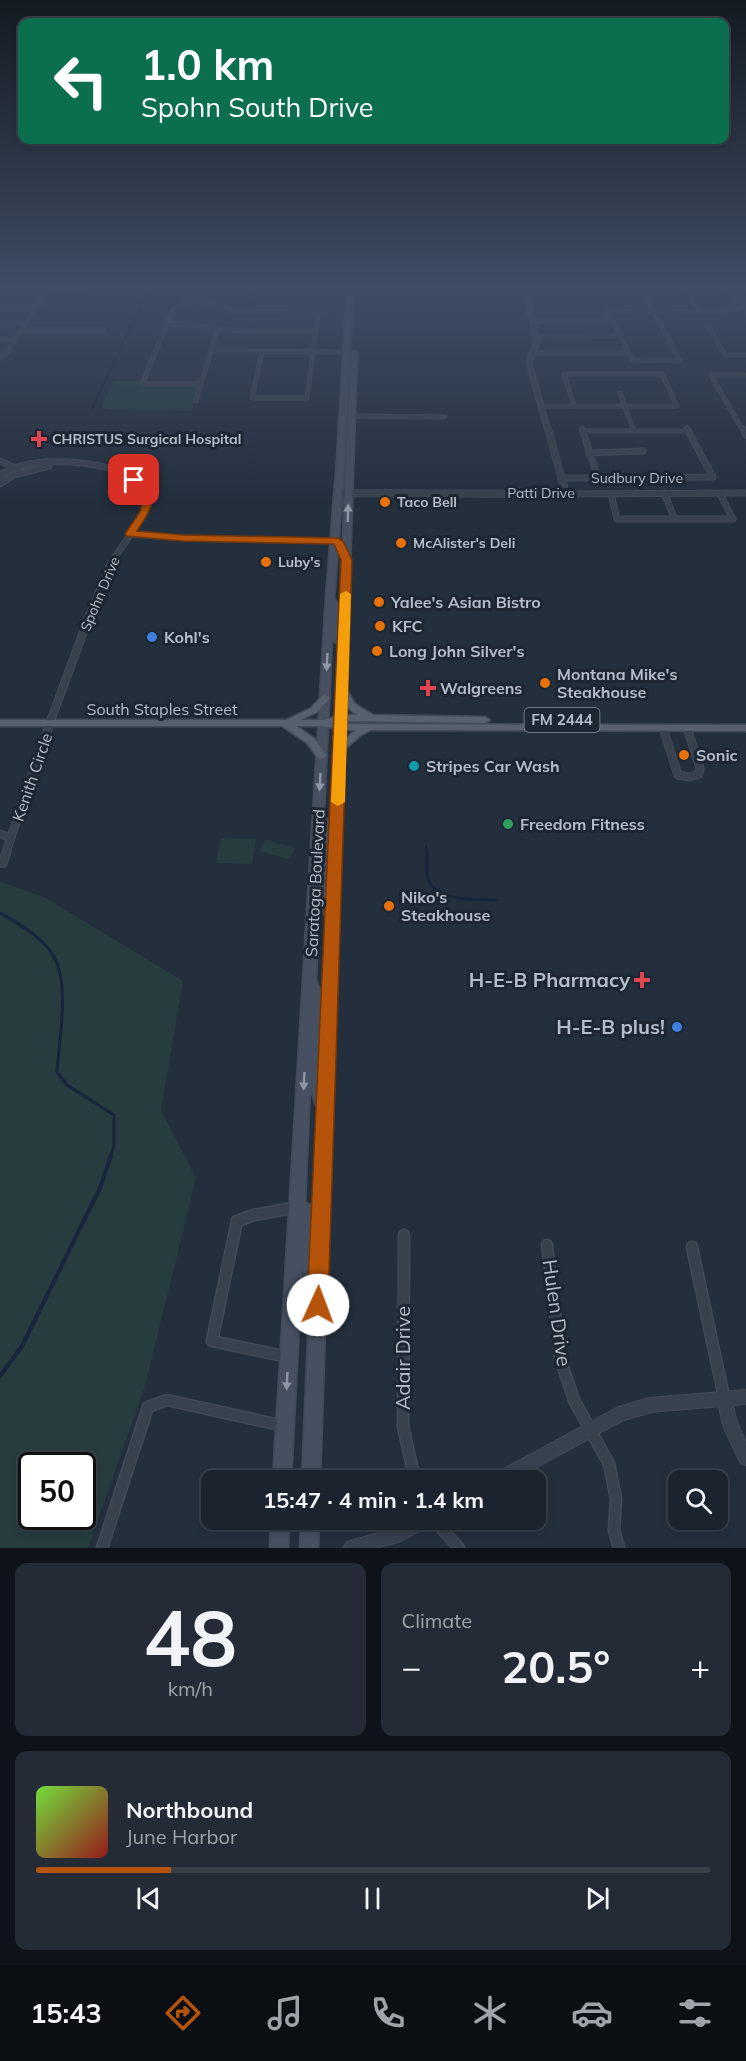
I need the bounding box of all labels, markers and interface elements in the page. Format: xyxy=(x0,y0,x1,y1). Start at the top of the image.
text: 1.0 km xyxy=(141,38,274,91)
icon: left xyxy=(42,42,120,120)
text: Spohn South Drive xyxy=(141,90,374,124)
marker: CHRISTUS Surgical Hospital xyxy=(30,430,48,448)
place label: CHRISTUS Surgical Hospital xyxy=(52,430,241,448)
pin xyxy=(108,454,159,505)
icon: arrive xyxy=(117,463,150,496)
street label: Sudbury Drive xyxy=(591,469,683,487)
street label: Patti Drive xyxy=(507,484,575,502)
place label: Taco Bell xyxy=(397,493,457,511)
marker: Taco Bell xyxy=(378,495,392,509)
one-way arrow xyxy=(343,503,353,522)
place label: McAlister's Deli xyxy=(413,534,515,552)
marker: McAlister's Deli xyxy=(394,536,408,550)
place label: Luby's xyxy=(278,553,321,571)
street label: Spohn Drive xyxy=(76,554,124,634)
marker: Luby's xyxy=(259,555,273,569)
place label: Yalee's Asian Bistro xyxy=(390,592,541,612)
marker: Yalee's Asian Bistro xyxy=(372,595,386,609)
place label: KFC xyxy=(392,616,423,636)
marker: KFC xyxy=(373,619,387,633)
place label: Kohl's xyxy=(164,627,210,647)
marker: Kohl's xyxy=(145,630,159,644)
place label: Long John Silver's xyxy=(389,641,524,661)
marker: Long John Silver's xyxy=(370,644,384,658)
one-way arrow xyxy=(322,652,331,671)
place label: Montana Mike's Steakhouse xyxy=(557,664,677,702)
marker: Montana Mike's Steakhouse xyxy=(538,676,552,690)
place label: Walgreens xyxy=(440,678,522,698)
marker: Walgreens xyxy=(421,681,435,695)
street label: South Staples Street xyxy=(86,699,238,719)
road number: FM 2444 xyxy=(524,708,600,732)
street label: Kenith Circle xyxy=(8,730,56,824)
place label: Sonic xyxy=(696,745,738,765)
marker: Sonic xyxy=(677,748,691,762)
place label: Stripes Car Wash xyxy=(426,756,560,776)
marker: Stripes Car Wash xyxy=(407,759,421,773)
one-way arrow xyxy=(316,772,325,791)
street label: Saratoga Boulevard xyxy=(301,809,329,957)
place label: Freedom Fitness xyxy=(520,814,645,834)
marker: Freedom Fitness xyxy=(501,817,515,831)
place label: Niko's Steakhouse xyxy=(401,887,490,925)
marker: Niko's Steakhouse xyxy=(382,899,396,913)
place label: H-E-B Pharmacy xyxy=(469,967,630,992)
marker: H-E-B Pharmacy xyxy=(635,973,649,987)
place label: H-E-B plus! xyxy=(556,1014,665,1039)
marker: H-E-B plus! xyxy=(670,1020,684,1034)
one-way arrow xyxy=(299,1072,308,1091)
street label: Hulen Drive xyxy=(538,1258,577,1368)
position arrow xyxy=(286,1273,350,1337)
street label: Adair Drive xyxy=(390,1306,415,1410)
one-way arrow xyxy=(282,1371,292,1390)
speed limit sign: 50 xyxy=(18,1452,96,1530)
map controls xyxy=(668,1470,728,1530)
button: search xyxy=(668,1470,728,1530)
text: 15:47 · 4 min · 1.4 km xyxy=(263,1486,484,1514)
text: 48 xyxy=(143,1588,237,1686)
text: Climate xyxy=(402,1608,472,1633)
text: 20.5° xyxy=(501,1638,610,1694)
text: − xyxy=(402,1646,421,1687)
text: + xyxy=(690,1646,710,1687)
text: km/h xyxy=(168,1676,213,1701)
text: Northbound xyxy=(126,1796,253,1824)
text: June Harbor xyxy=(126,1824,237,1849)
icon: previous xyxy=(132,1882,165,1915)
icon: pause xyxy=(356,1882,389,1915)
icon: next xyxy=(581,1882,614,1915)
icon: directions xyxy=(162,1992,204,2034)
icon: music xyxy=(264,1992,306,2034)
icon: phone xyxy=(367,1992,409,2034)
icon: climate xyxy=(469,1992,511,2034)
icon: car xyxy=(571,1992,613,2034)
icon: filters xyxy=(674,1992,716,2034)
text: 15:43 xyxy=(30,1996,102,2030)

